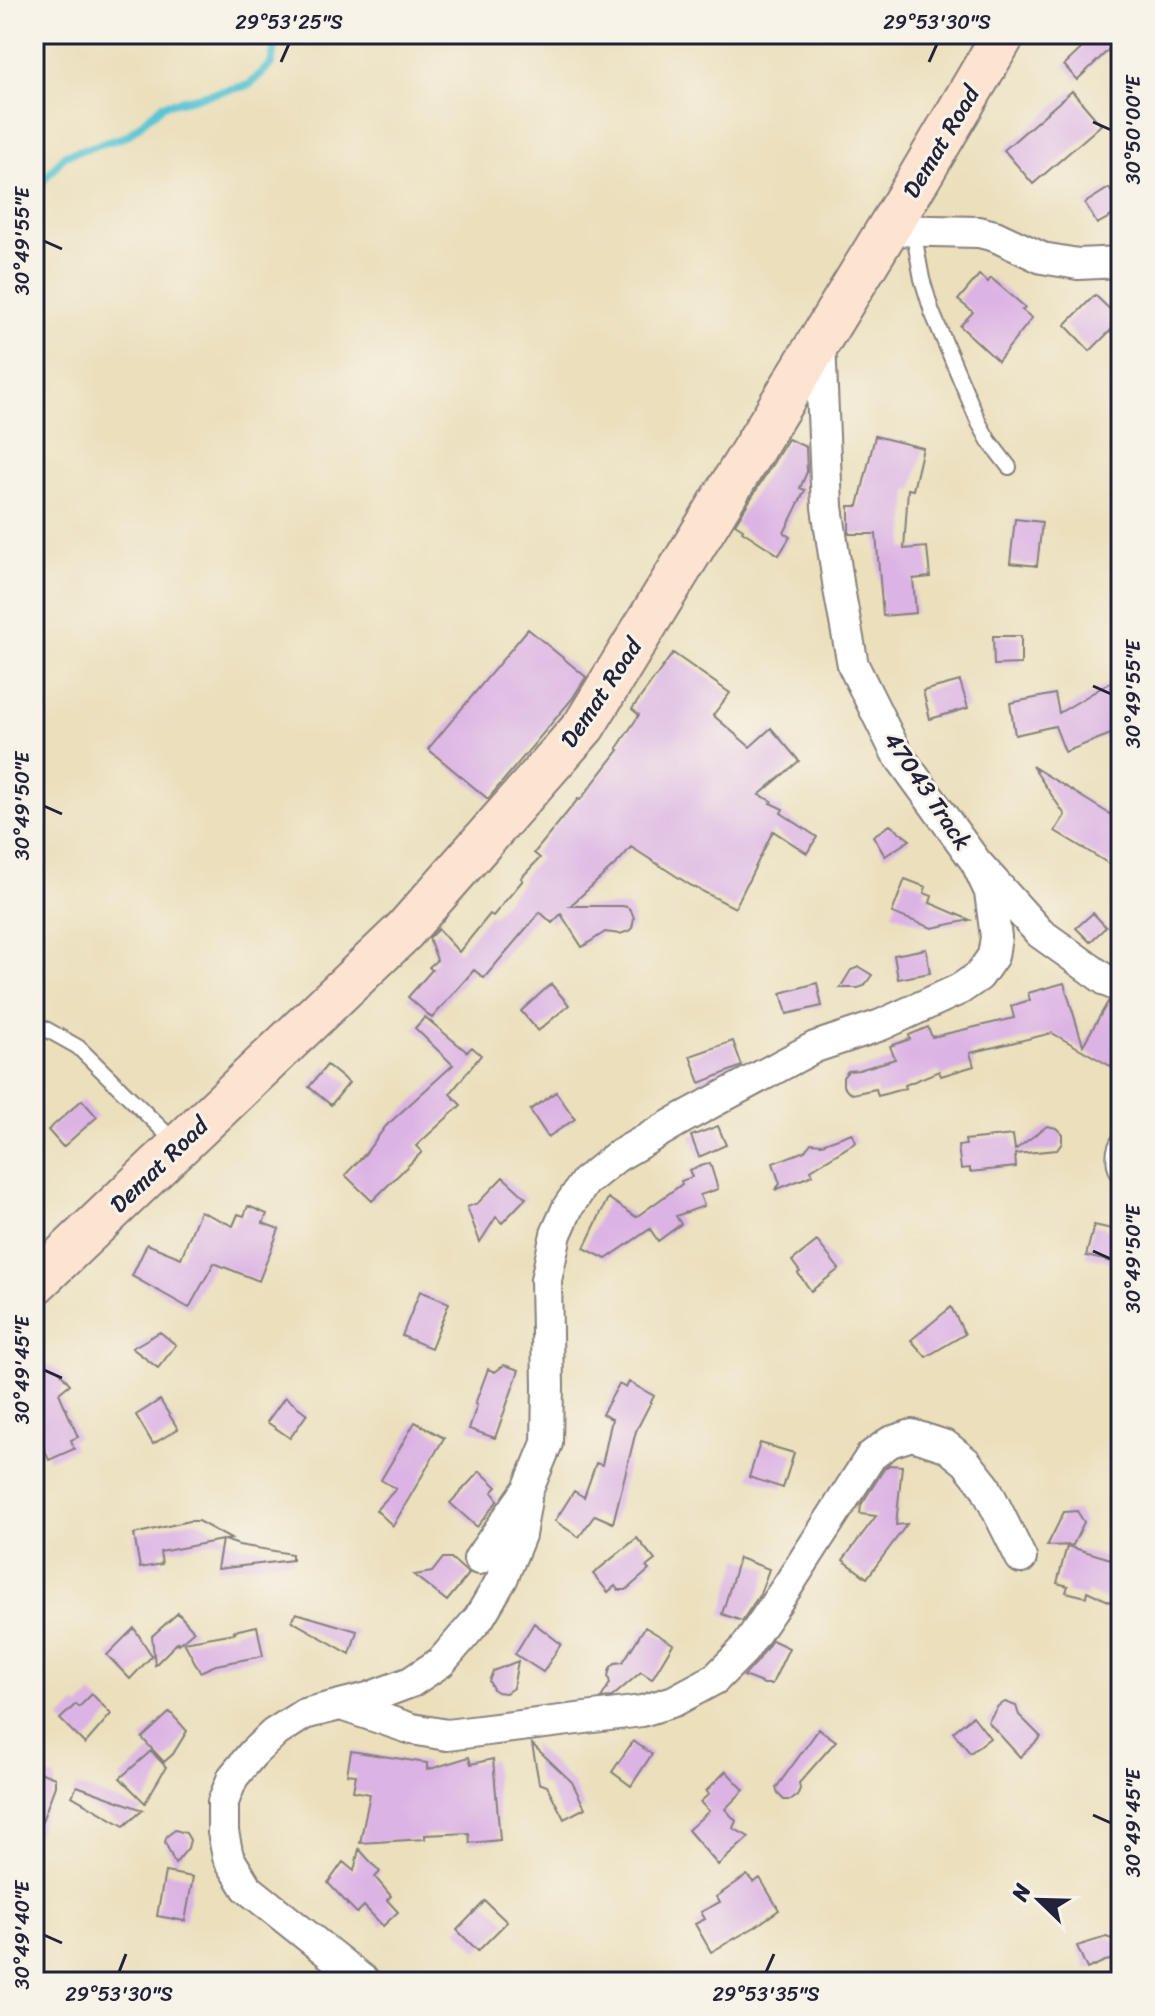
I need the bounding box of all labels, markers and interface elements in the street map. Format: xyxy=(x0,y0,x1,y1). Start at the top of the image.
text: 29°53'25"S xyxy=(235,5,343,40)
text: 29°53'30"S xyxy=(883,5,991,40)
text: 30°50'00"E xyxy=(1116,74,1151,185)
street label: Demat Road xyxy=(891,76,992,206)
text: 30°49'55"E xyxy=(5,185,40,295)
street label: Demat Road xyxy=(549,628,654,757)
text: 30°49'55"E xyxy=(1116,638,1151,748)
street label: 47043 Track xyxy=(873,723,983,859)
text: 30°49'50"E xyxy=(5,750,40,860)
street label: Demat Road xyxy=(99,1106,220,1224)
text: 30°49'50"E xyxy=(1116,1203,1151,1313)
text: 30°49'45"E xyxy=(5,1314,40,1424)
text: 30°49'45"E xyxy=(1116,1767,1151,1877)
north arrow xyxy=(999,1860,1079,1940)
text: N xyxy=(1000,1877,1042,1908)
text: 30°49'40"E xyxy=(5,1879,40,1989)
text: 29°53'30"S xyxy=(65,1977,173,2012)
text: 29°53'35"S xyxy=(712,1977,820,2012)

